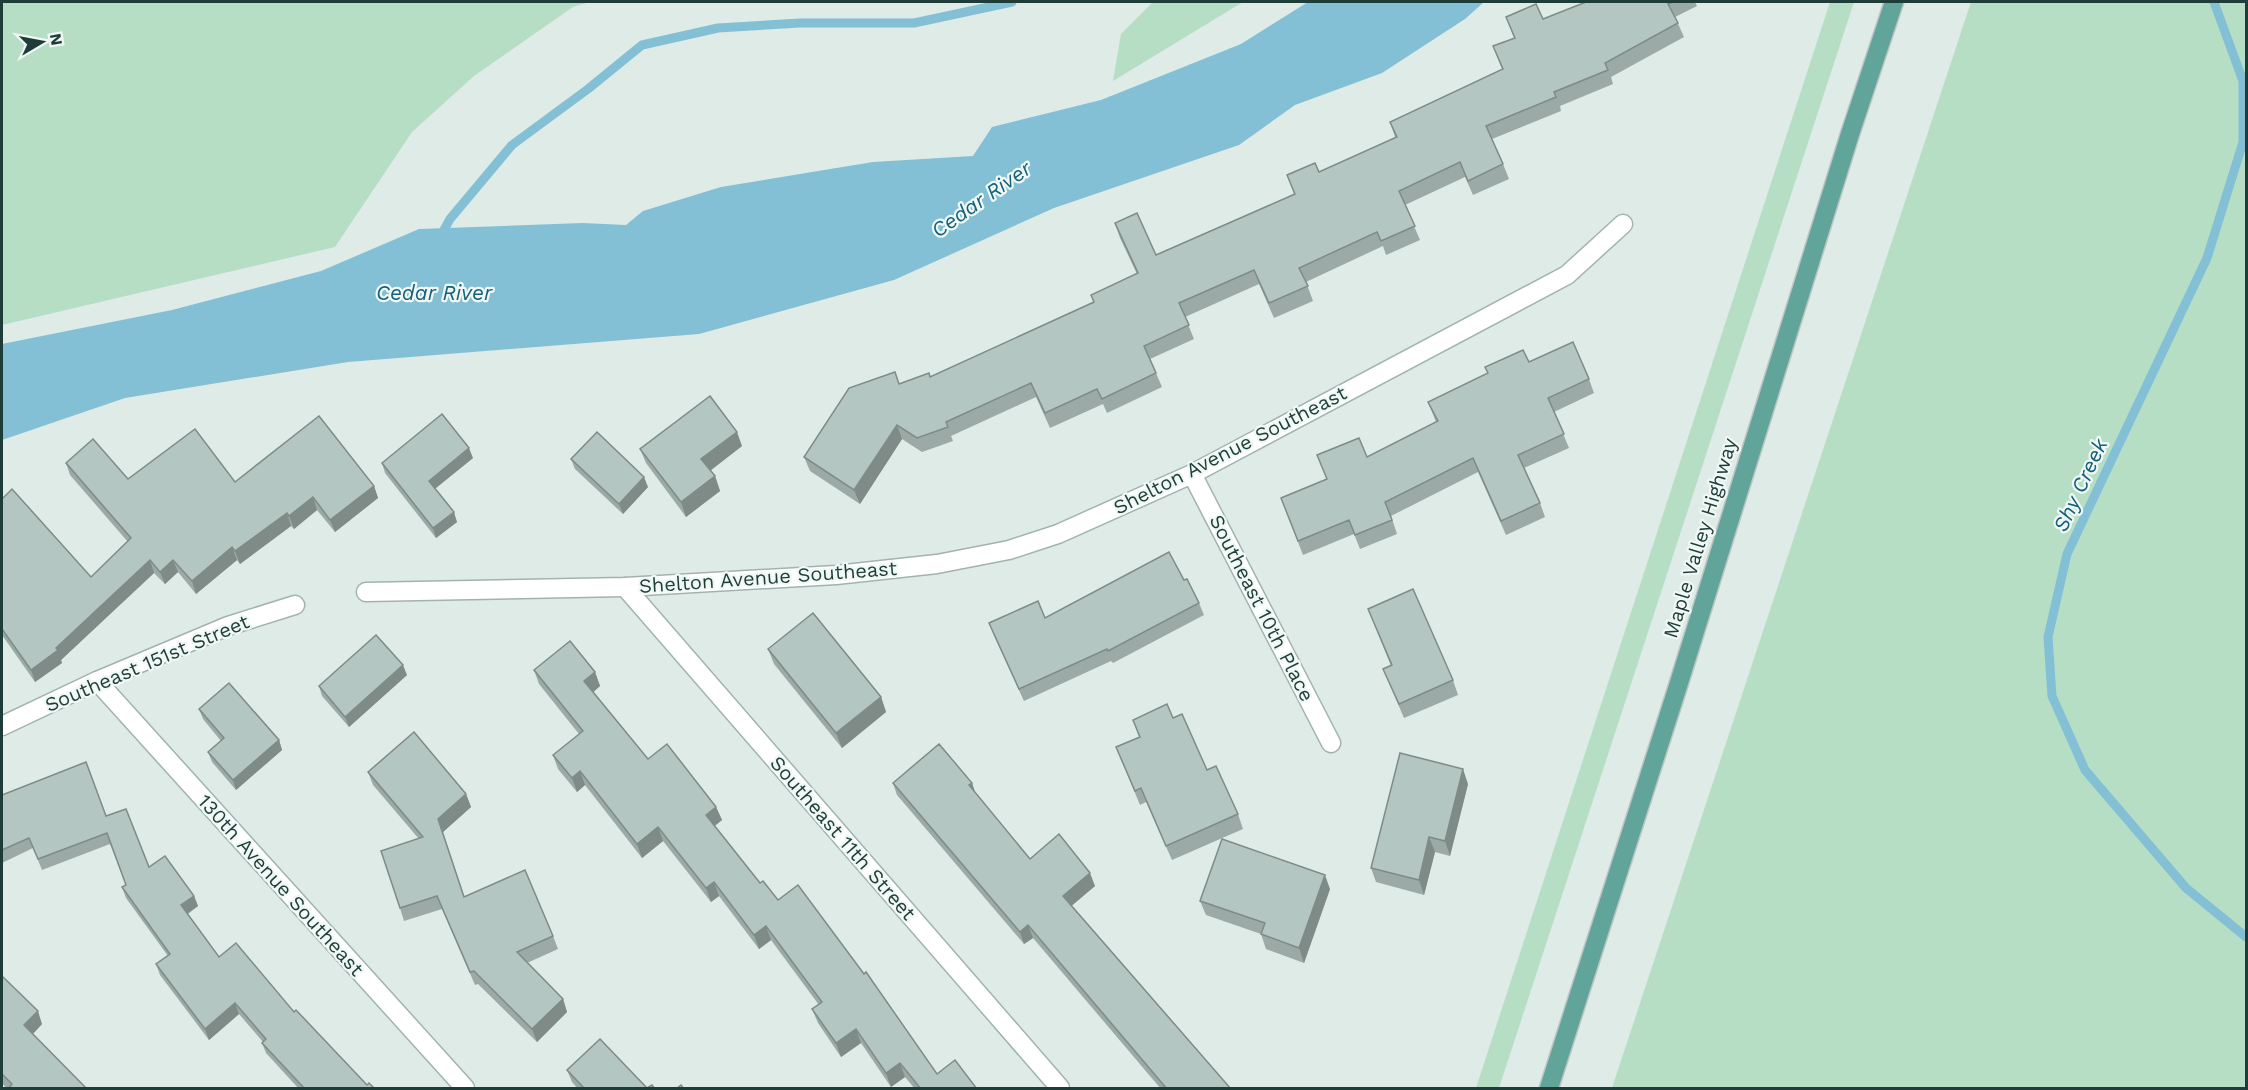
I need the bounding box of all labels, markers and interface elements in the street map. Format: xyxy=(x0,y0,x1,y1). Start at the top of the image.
north arrow xyxy=(12,12,72,72)
text: N xyxy=(46,32,67,47)
water label: Cedar River xyxy=(926,155,1036,243)
water label: Cedar River xyxy=(376,280,493,305)
street label: Shelton Avenue Southeast xyxy=(1109,380,1351,519)
street label: Maple Valley Highway xyxy=(1658,434,1742,641)
water label: Shy Creek xyxy=(2048,434,2113,536)
street label: Southeast 10th Place xyxy=(1204,511,1320,705)
street label: Shelton Avenue Southeast xyxy=(638,556,898,598)
street label: Southeast 151st Street xyxy=(41,609,253,717)
street label: Southeast 11th Street xyxy=(765,751,921,925)
street label: 130th Avenue Southeast xyxy=(193,789,369,981)

